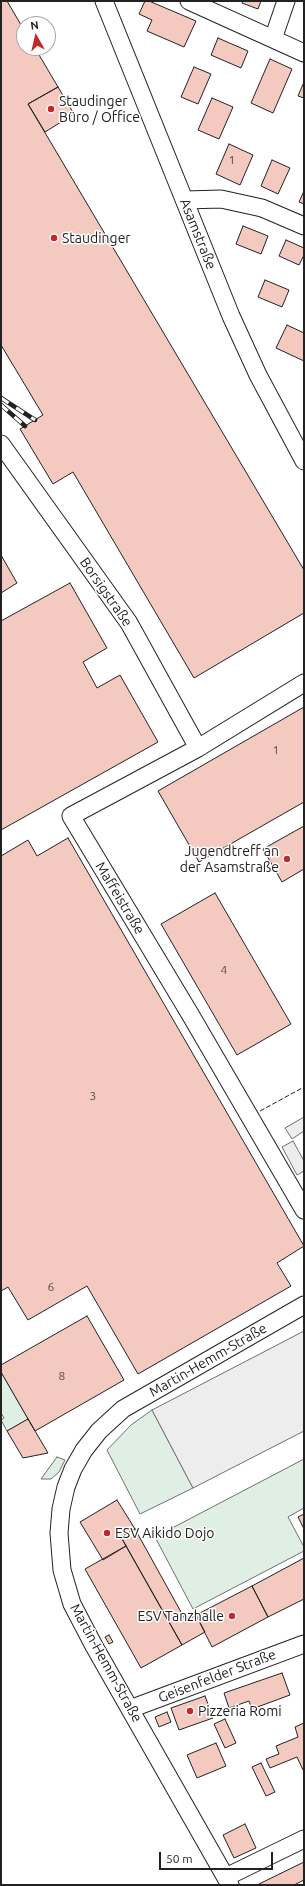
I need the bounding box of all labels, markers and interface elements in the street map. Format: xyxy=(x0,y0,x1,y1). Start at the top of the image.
north arrow xyxy=(16,16,56,56)
text: N xyxy=(30,19,39,32)
place label: Staudinger Büro / Office xyxy=(59,93,140,126)
marker: Staudinger Büro / Office xyxy=(46,104,56,114)
house number: 1 xyxy=(229,153,235,167)
street label: Asamstraße xyxy=(176,196,220,272)
place label: Staudinger xyxy=(62,230,131,246)
marker: Staudinger xyxy=(49,233,59,243)
street label: Borsigstraße xyxy=(76,554,136,630)
house number: 1 xyxy=(273,743,279,757)
place label: Jugendtreff an der Asamstraße xyxy=(180,843,279,876)
marker: Jugendtreff an der Asamstraße xyxy=(282,854,292,864)
street label: Maffeistraße xyxy=(92,859,148,937)
house number: 4 xyxy=(221,963,227,977)
house number: 3 xyxy=(90,1089,96,1103)
house number: 6 xyxy=(48,1280,54,1294)
street label: Martin-Hemm-Straße xyxy=(146,1320,270,1400)
house number: 8 xyxy=(59,1369,65,1383)
place label: ESV Aikido Dojo xyxy=(115,1525,214,1541)
marker: ESV Aikido Dojo xyxy=(102,1528,112,1538)
street label: Martin-Hemm-Straße xyxy=(66,1601,146,1725)
place label: ESV Tanzhalle xyxy=(138,1608,224,1624)
marker: ESV Tanzhalle xyxy=(227,1611,237,1621)
street label: Geisenfelder Straße xyxy=(156,1646,278,1706)
place label: Pizzeria Romi xyxy=(198,1703,282,1719)
marker: Pizzeria Romi xyxy=(185,1706,195,1716)
scale bar xyxy=(161,1844,275,1870)
text: 50 m xyxy=(166,1852,193,1865)

